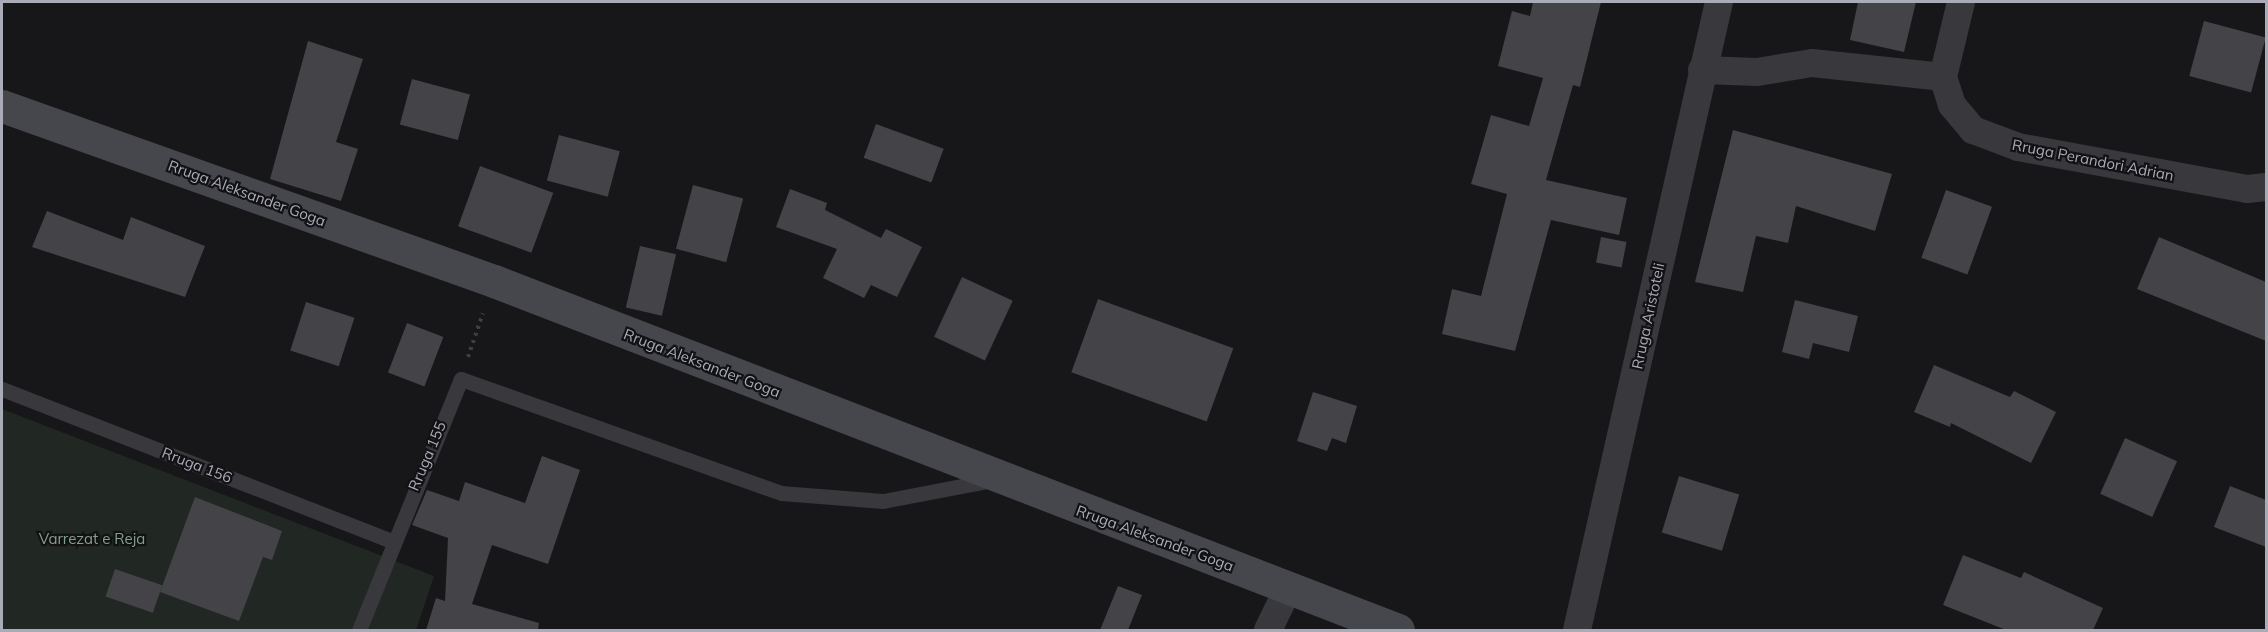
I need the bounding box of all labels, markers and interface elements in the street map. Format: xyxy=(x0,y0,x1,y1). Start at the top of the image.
street label: Rruga Perandori Adrian xyxy=(2011,135,2175,185)
street label: Rruga Aleksander Goga xyxy=(166,156,328,230)
street label: Rruga Aristoteli xyxy=(1628,261,1668,371)
street label: Rruga Aleksander Goga xyxy=(621,325,783,401)
street label: Rruga 155 xyxy=(404,419,450,493)
street label: Rruga 156 xyxy=(159,443,235,487)
street label: Rruga Aleksander Goga xyxy=(1074,501,1236,575)
park label: Varrezat e Reja xyxy=(39,530,145,548)

